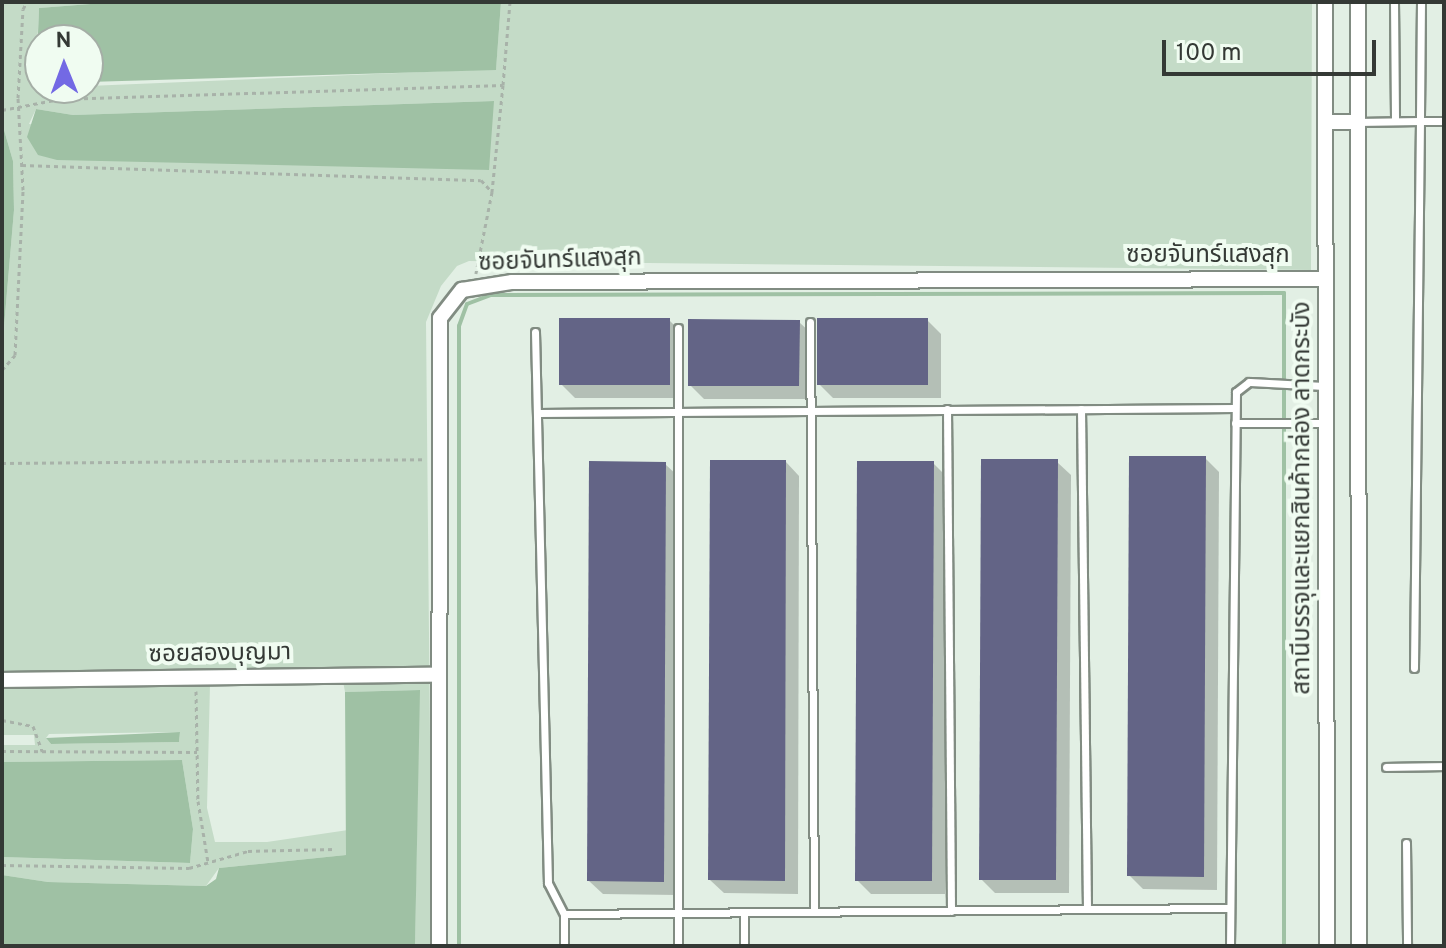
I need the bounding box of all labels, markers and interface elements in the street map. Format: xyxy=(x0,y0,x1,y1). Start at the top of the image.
north arrow xyxy=(24,24,104,104)
scale bar xyxy=(1166,24,1380,74)
text: N xyxy=(55,28,72,55)
text: 100 m xyxy=(1176,39,1242,69)
street label: ซอยจันทร์แสงสุก xyxy=(1126,243,1290,271)
street label: ซอยจันทร์แสงสุก xyxy=(478,245,642,279)
street label: สถานีบรรจุและแยกสินค้ากล่อง ลาดกระบัง xyxy=(1290,301,1318,695)
street label: ซอยสองบุญมา xyxy=(148,639,292,671)

